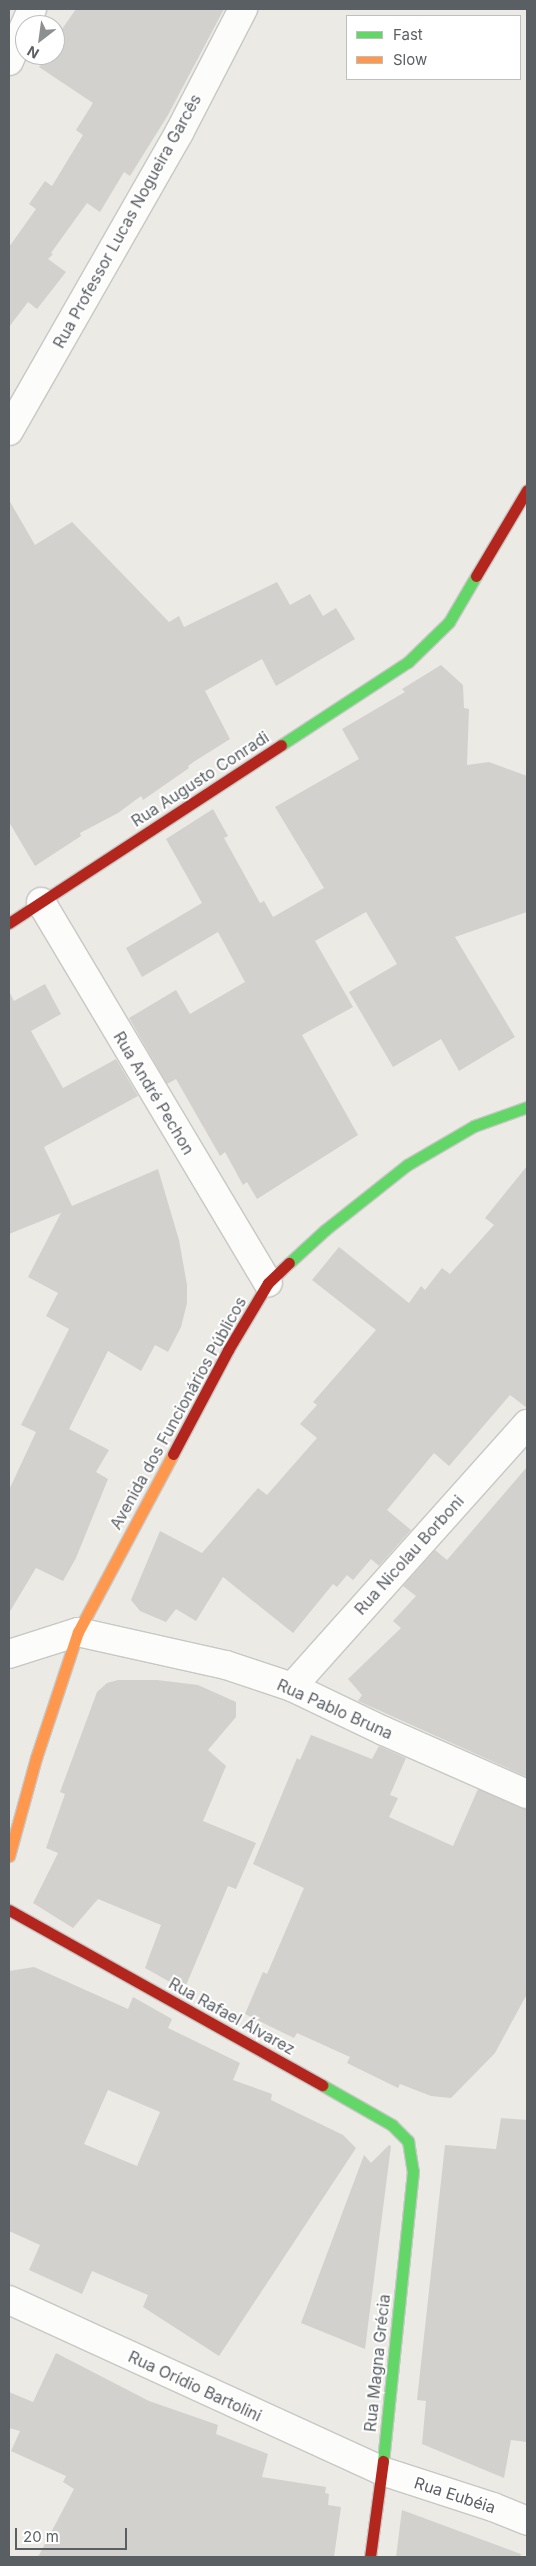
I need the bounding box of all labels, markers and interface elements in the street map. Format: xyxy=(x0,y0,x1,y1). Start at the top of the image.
north arrow xyxy=(15,15,65,65)
legend xyxy=(346,15,521,80)
text: Fast xyxy=(393,25,423,44)
text: N xyxy=(24,43,42,63)
text: Slow xyxy=(393,50,427,69)
street label: Rua Professor Lucas Nogueira Garcês xyxy=(49,91,205,351)
street label: Rua Augusto Conradi xyxy=(128,727,272,831)
street label: Rua André Pechon xyxy=(110,1028,198,1158)
street label: Avenida dos Funcionários Públicos xyxy=(106,1293,250,1533)
street label: Rua Nicolau Borboni xyxy=(350,1491,468,1619)
street label: Rua Pablo Bruna xyxy=(274,1675,396,1743)
street label: Rua Rafael Álvarez xyxy=(166,1973,298,2059)
street label: Rua Magna Grécia xyxy=(360,2293,394,2433)
street label: Rua Orídio Bartolini xyxy=(125,2347,265,2425)
street label: Rua Eubéia xyxy=(412,2473,498,2517)
scale bar xyxy=(18,2518,130,2550)
text: 20 m xyxy=(23,2527,59,2546)

